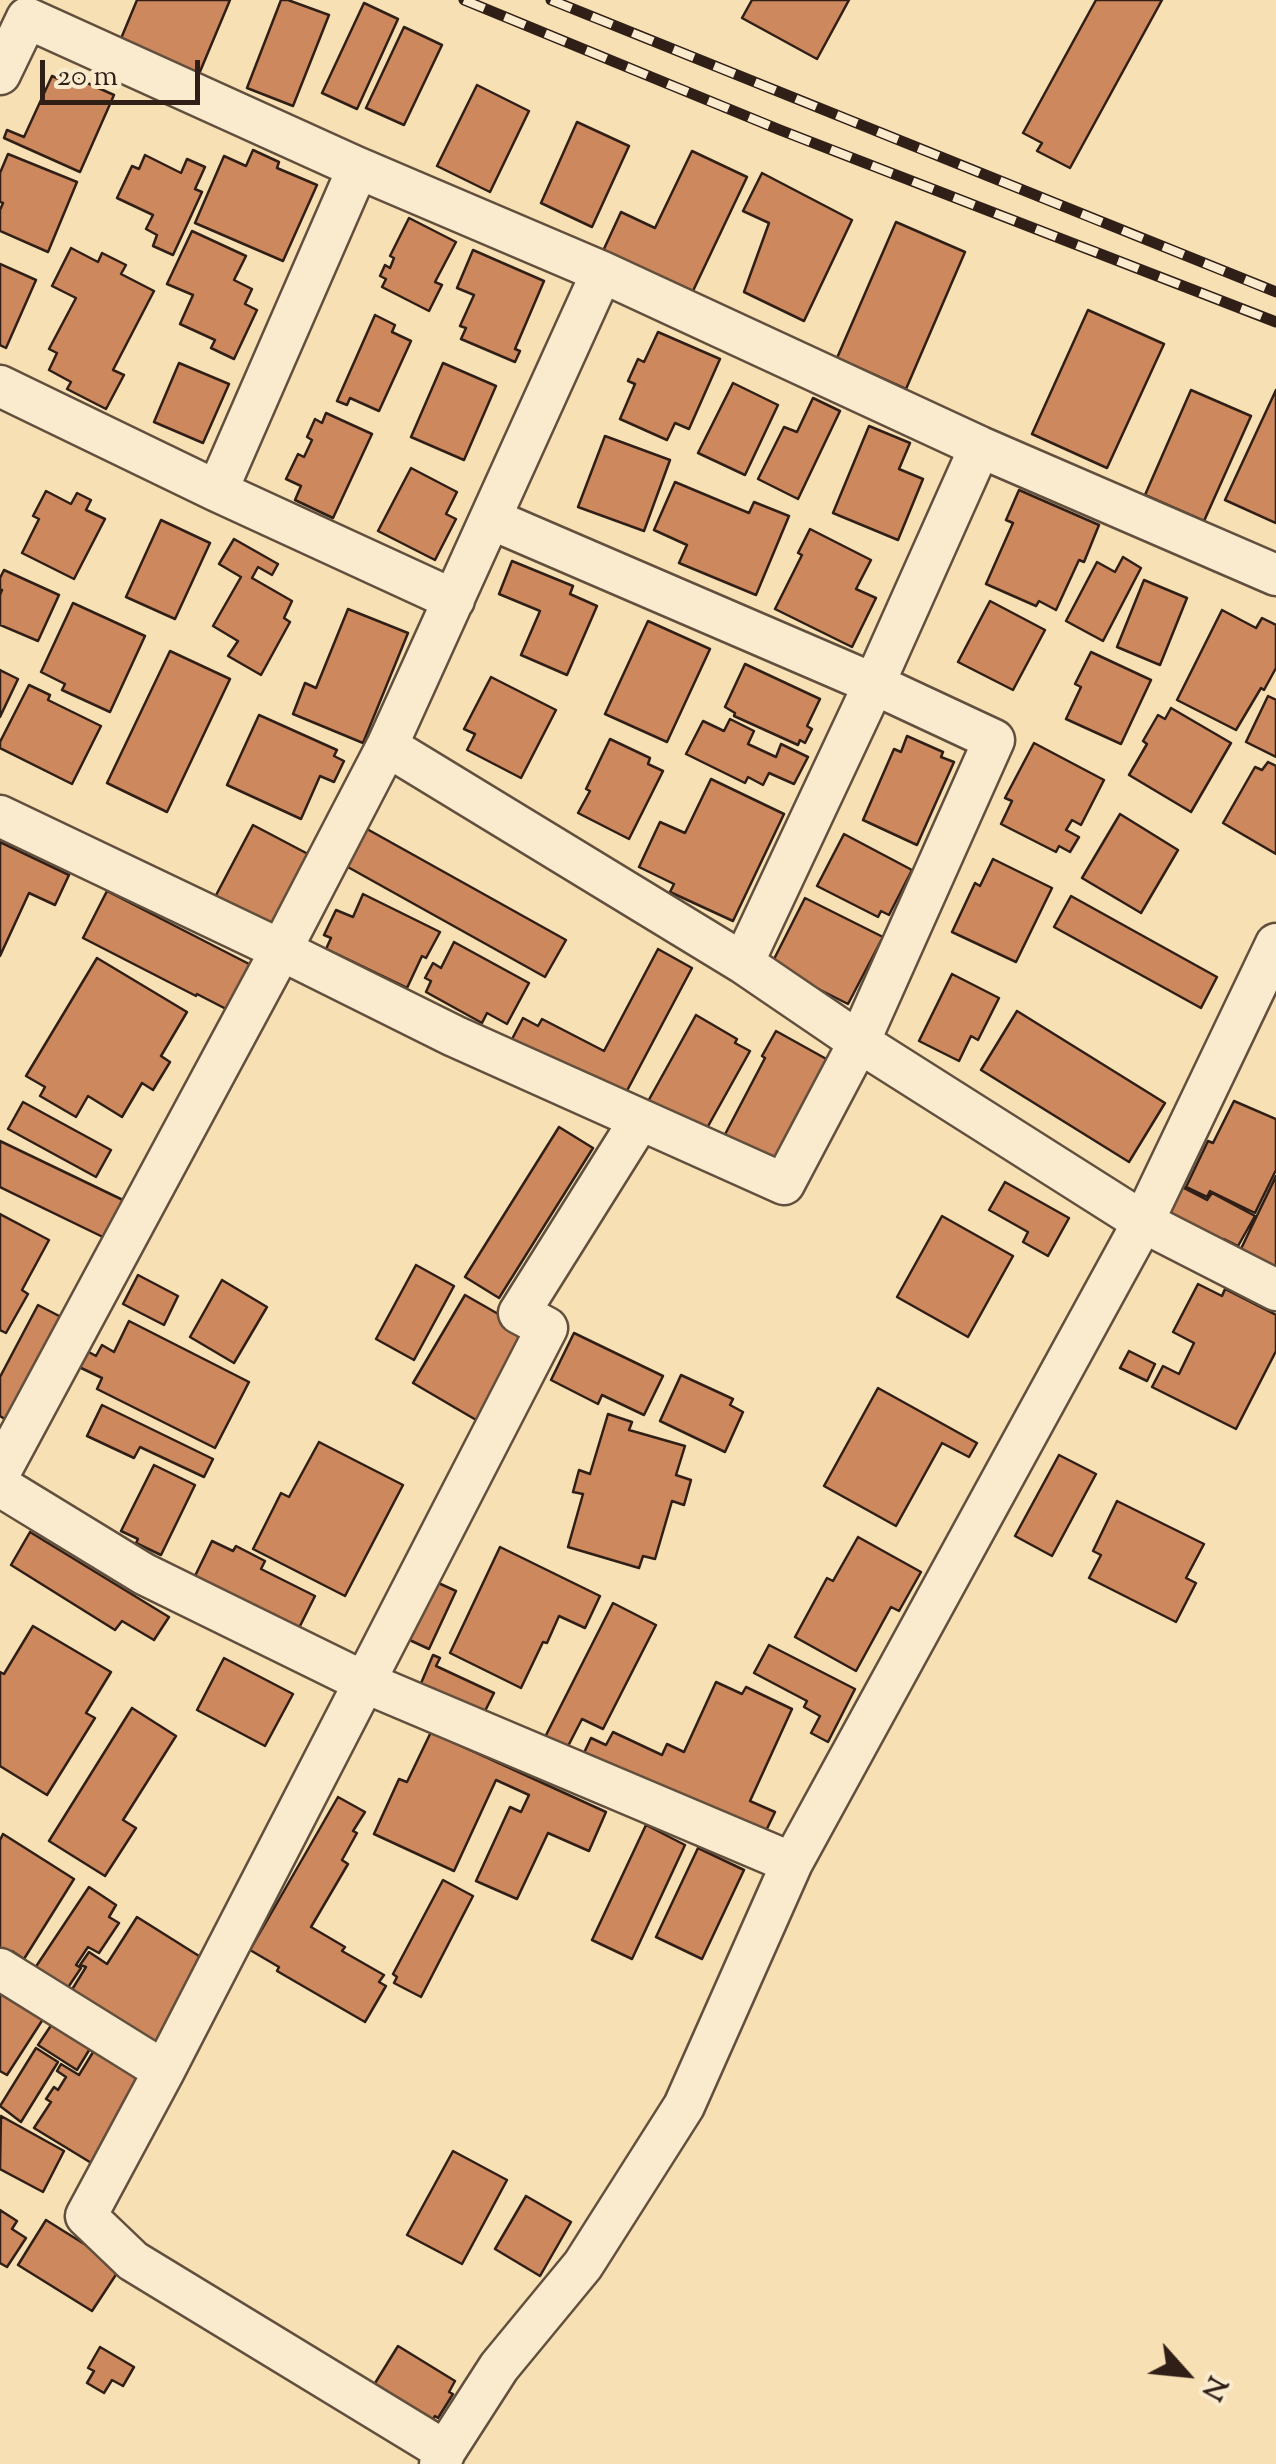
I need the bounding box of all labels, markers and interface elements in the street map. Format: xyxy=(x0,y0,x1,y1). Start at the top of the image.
scale bar xyxy=(45,40,205,102)
text: 20 m xyxy=(57,56,118,99)
north arrow xyxy=(1136,2324,1236,2424)
text: N xyxy=(1190,2369,1236,2407)

